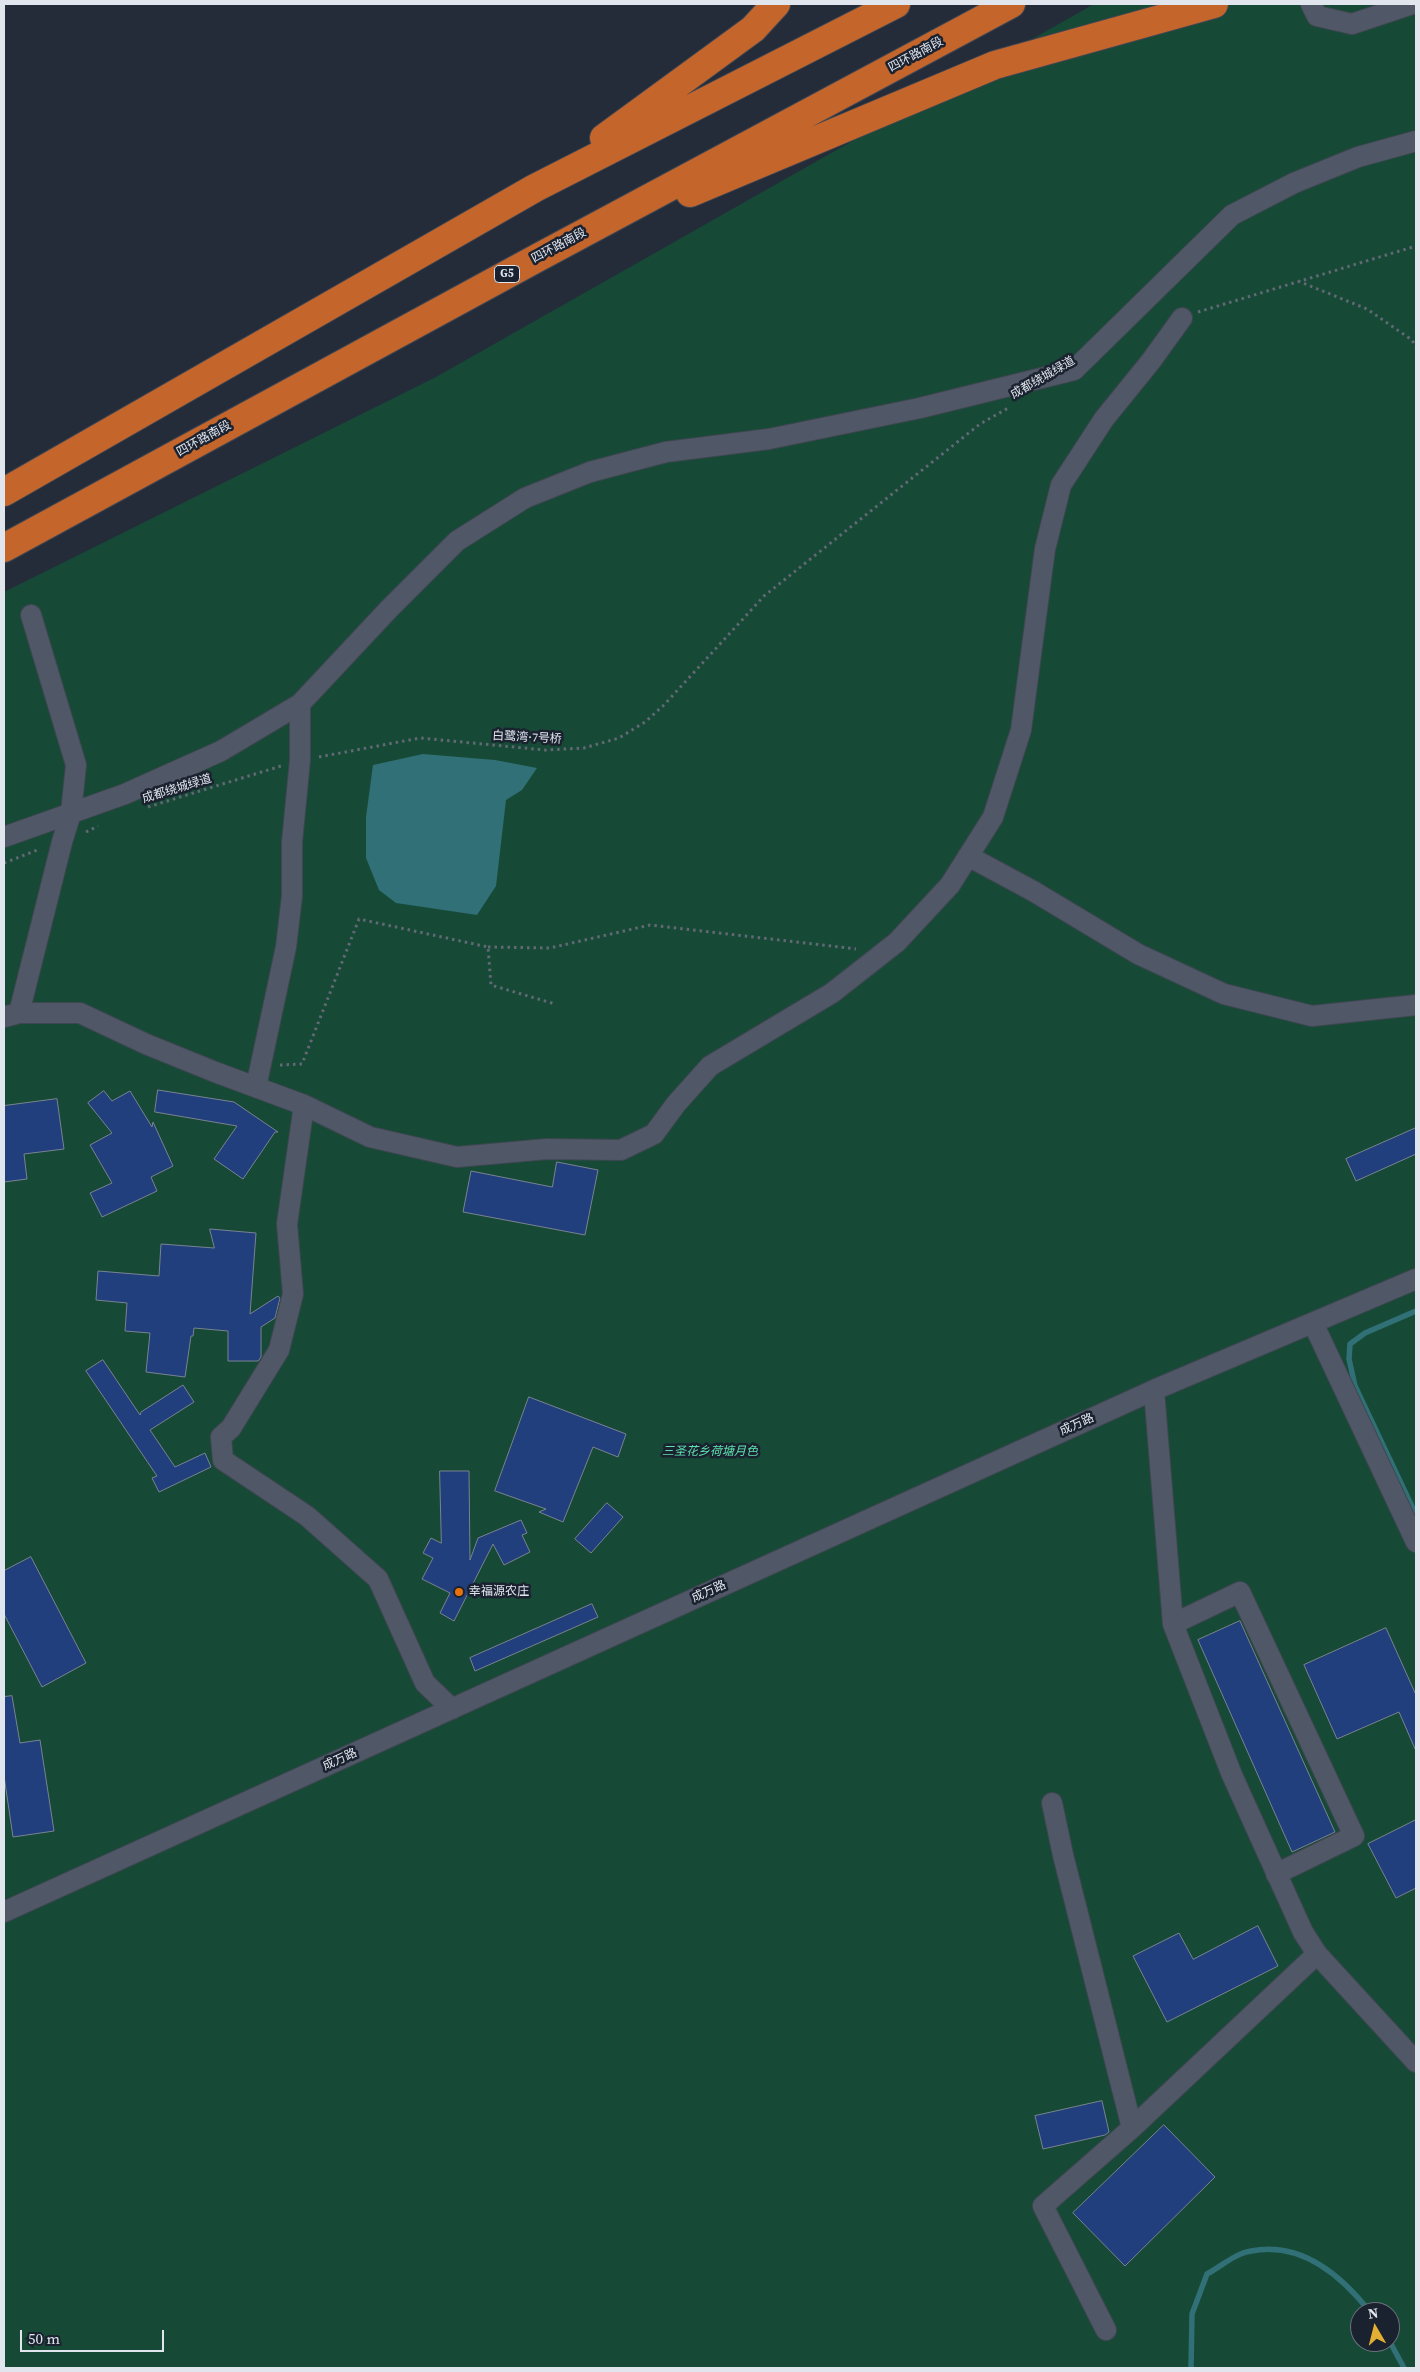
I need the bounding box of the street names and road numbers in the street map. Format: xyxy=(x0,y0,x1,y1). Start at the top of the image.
street label: 四环路南段 xyxy=(886,35,946,75)
street label: 四环路南段 xyxy=(529,226,589,266)
road number: G5 xyxy=(494,266,520,282)
street label: 成都绕城绿道 xyxy=(1008,354,1078,402)
street label: 四环路南段 xyxy=(174,418,234,460)
street label: 白鹭湾·7号桥 xyxy=(492,729,562,747)
street label: 成都绕城绿道 xyxy=(140,772,214,806)
street label: 成万路 xyxy=(1058,1411,1096,1439)
street label: 成万路 xyxy=(690,1578,728,1606)
street label: 成万路 xyxy=(321,1746,359,1774)

